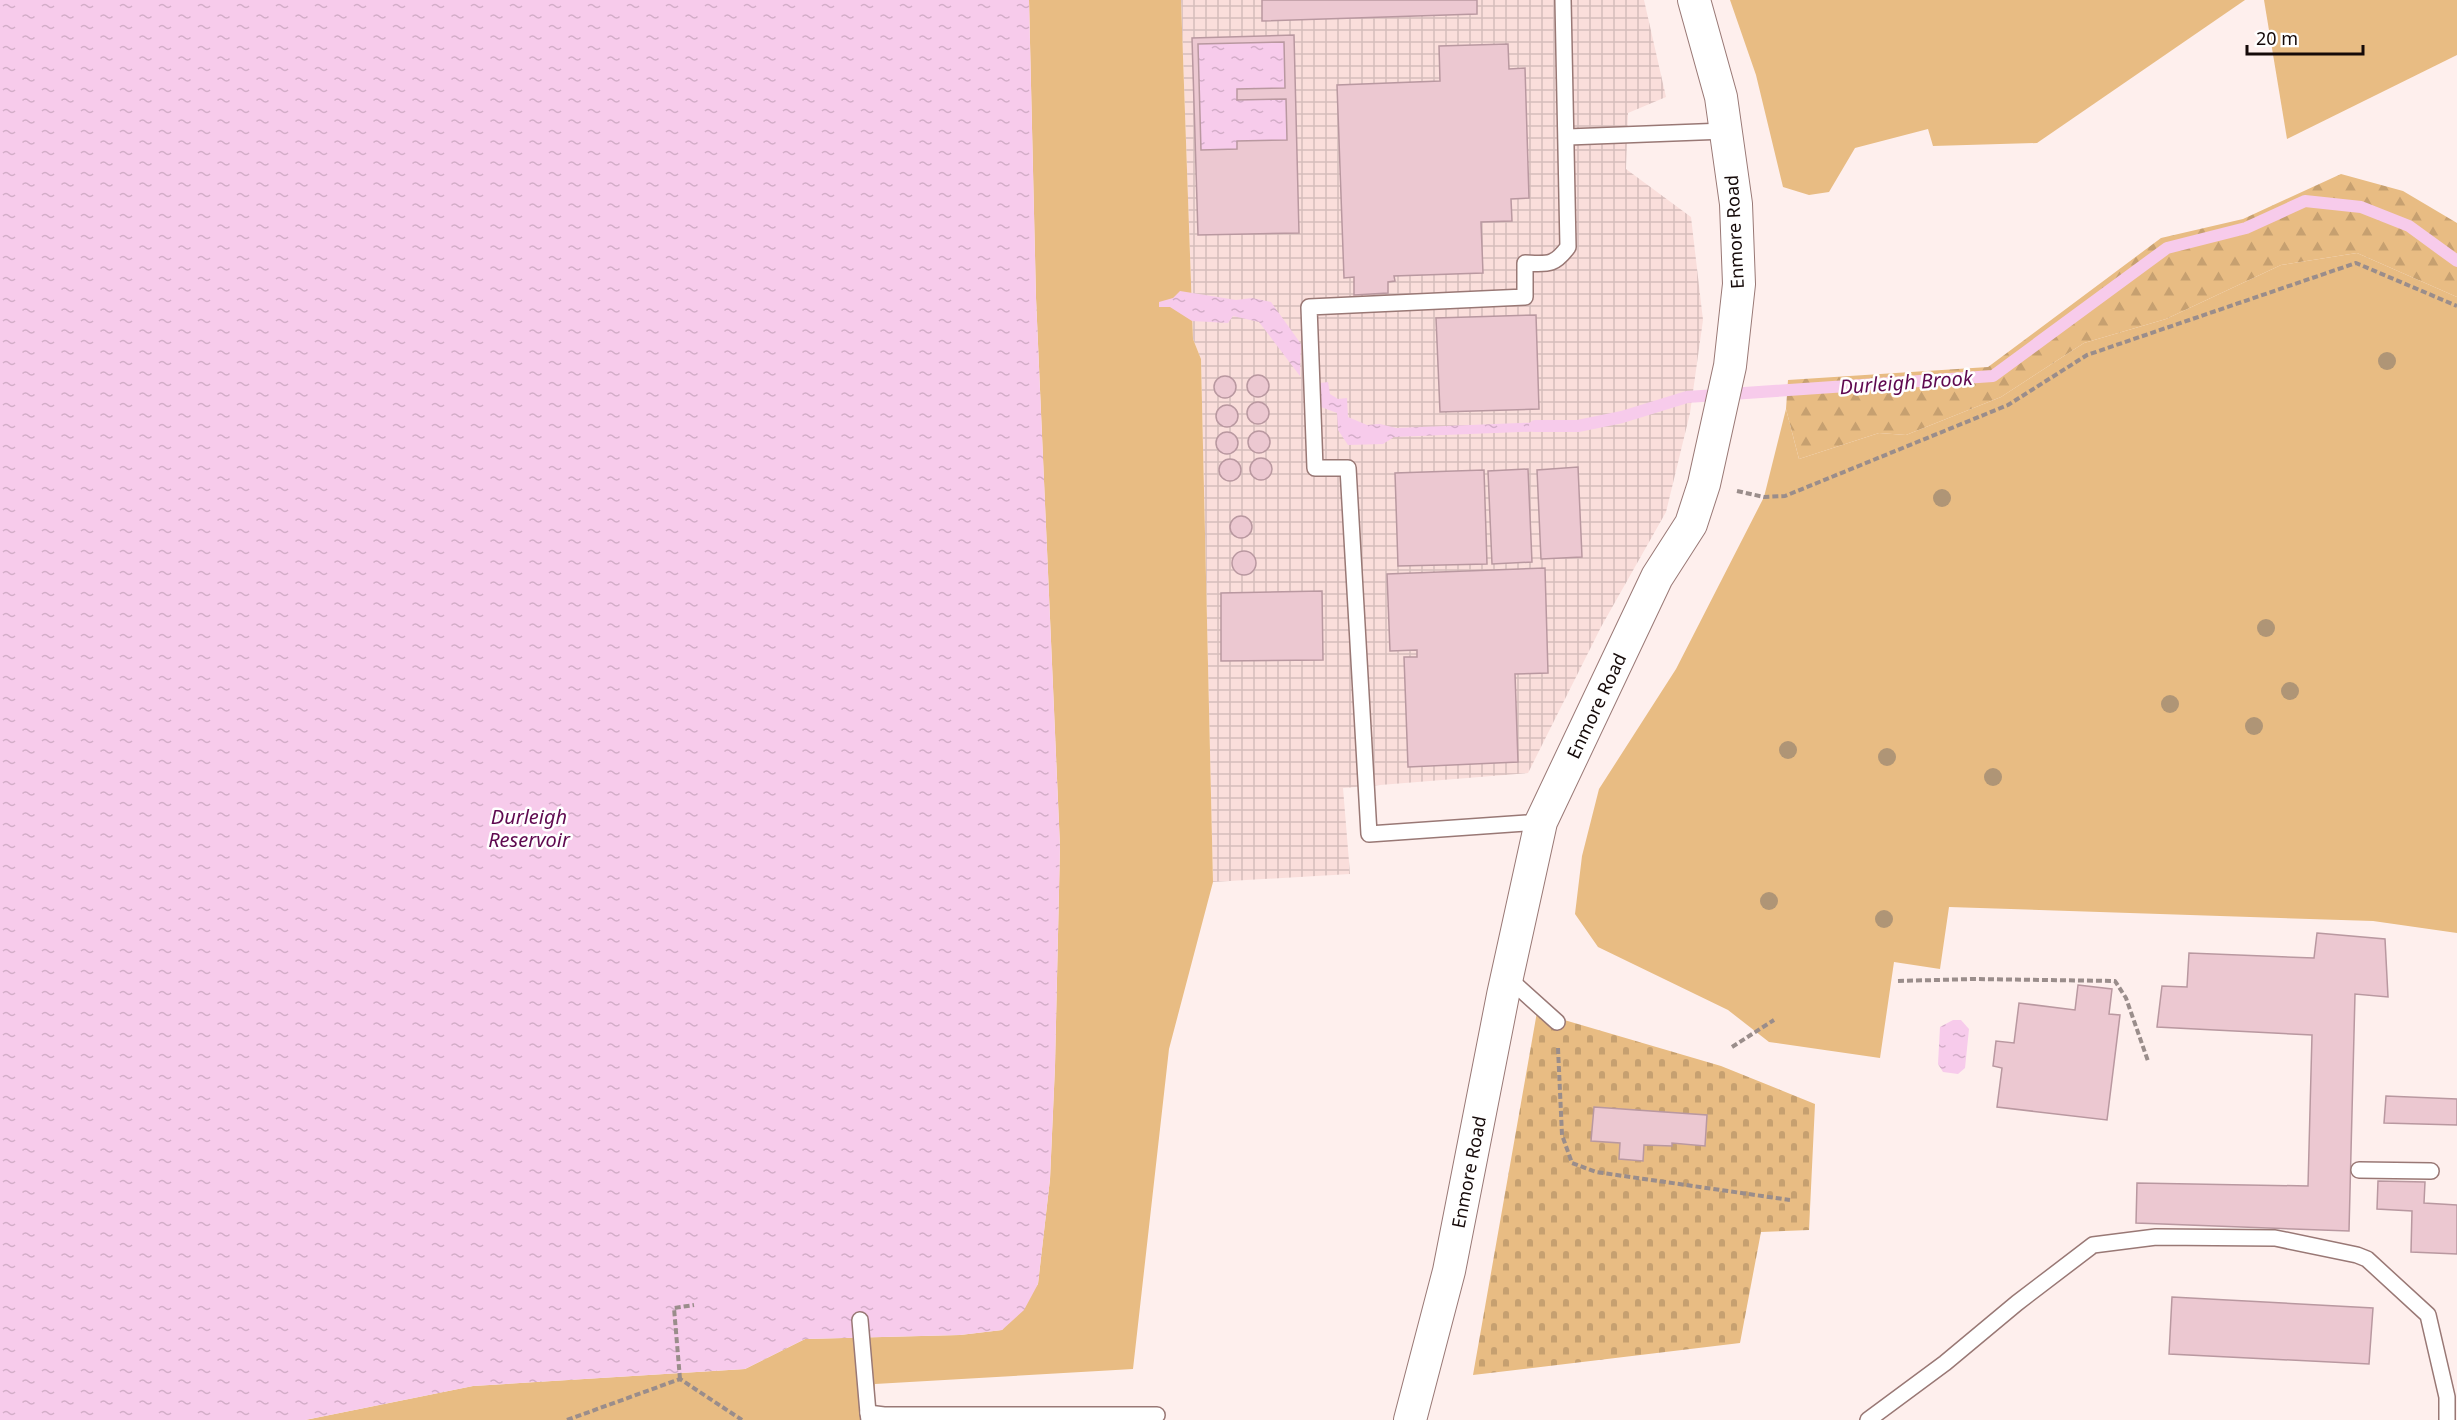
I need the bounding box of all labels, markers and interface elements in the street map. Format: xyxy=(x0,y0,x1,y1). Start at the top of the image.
scale bar xyxy=(2247,18,2362,56)
text: 20 m xyxy=(2256,26,2298,50)
street label: Enmore Road xyxy=(1719,174,1749,290)
water label: Durleigh Brook xyxy=(1838,364,1975,400)
street label: Enmore Road xyxy=(1561,649,1631,762)
water label: Durleigh Reservoir xyxy=(488,803,571,853)
street label: Enmore Road xyxy=(1446,1114,1491,1230)

